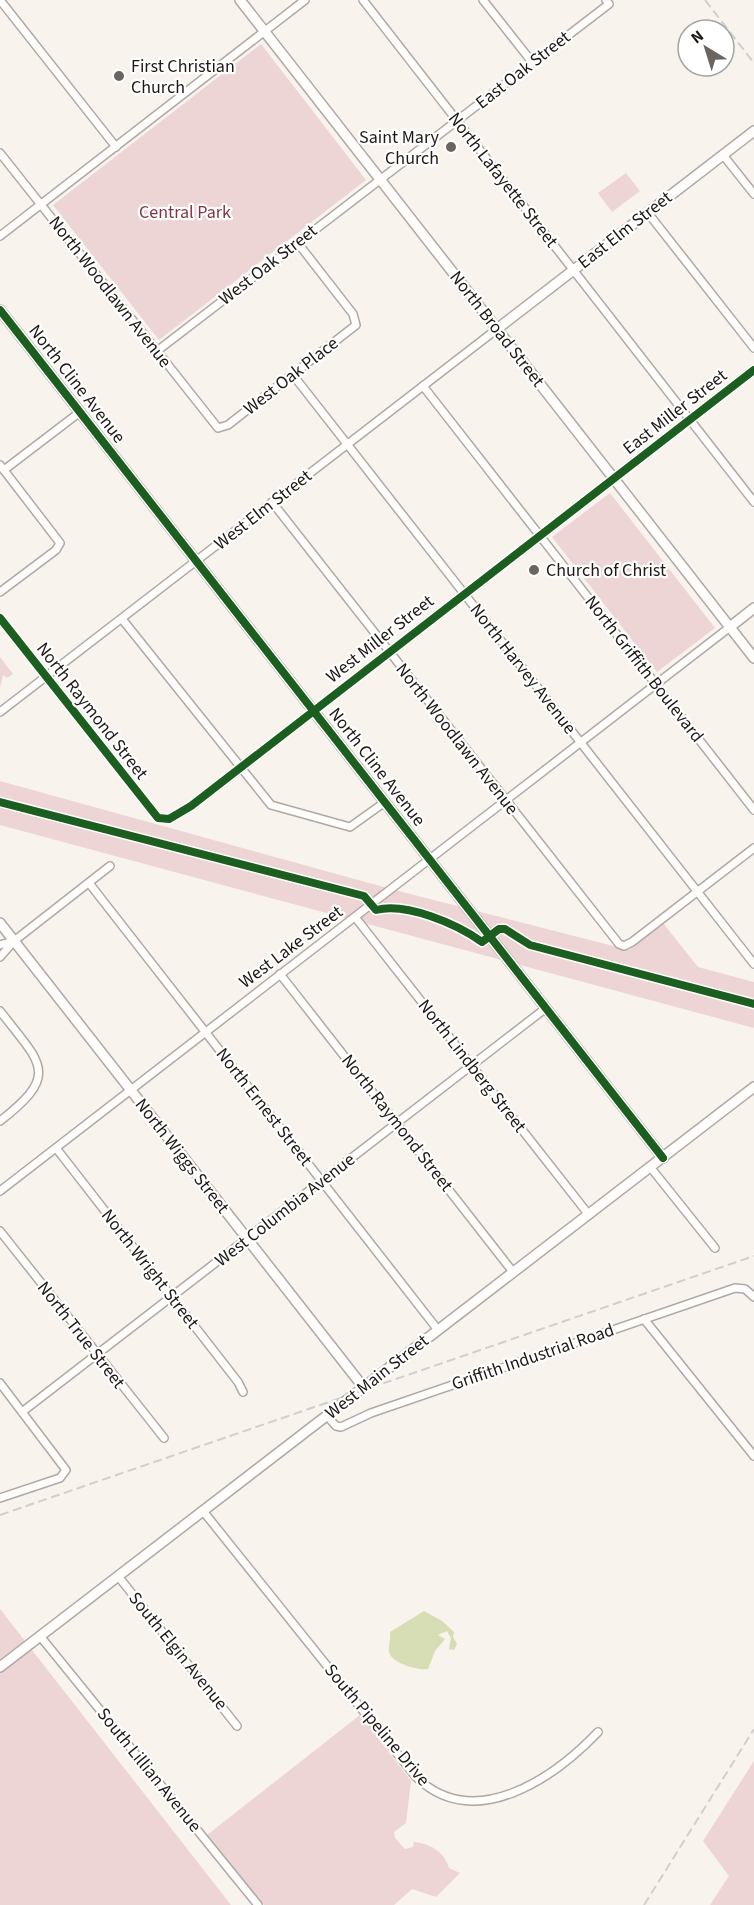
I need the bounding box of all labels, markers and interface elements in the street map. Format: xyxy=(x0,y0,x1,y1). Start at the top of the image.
north arrow xyxy=(676,18,736,78)
street label: East Oak Street xyxy=(470,25,576,115)
text: N xyxy=(686,25,708,49)
place label: First Christian Church xyxy=(131,54,235,100)
marker: First Christian Church xyxy=(112,69,126,83)
street label: North Lafayette Street xyxy=(442,107,564,253)
place label: Saint Mary Church xyxy=(359,125,440,171)
marker: Saint Mary Church xyxy=(444,140,458,154)
street label: East Elm Street xyxy=(573,185,677,275)
park label: Central Park xyxy=(139,200,231,225)
street label: North Woodlawn Avenue xyxy=(43,211,177,373)
street label: West Oak Street xyxy=(214,219,322,311)
street label: North Broad Street xyxy=(444,266,550,392)
street label: North Cline Avenue xyxy=(23,319,131,449)
street label: West Oak Place xyxy=(238,331,344,421)
street label: East Miller Street xyxy=(618,363,732,461)
street label: West Elm Street xyxy=(209,464,317,556)
place label: Church of Christ xyxy=(546,558,666,583)
marker: Church of Christ xyxy=(527,563,541,577)
street label: West Miller Street xyxy=(321,589,439,689)
street label: North Griffith Boulevard xyxy=(579,590,709,748)
street label: North Harvey Avenue xyxy=(464,598,582,740)
street label: North Raymond Street xyxy=(30,637,154,785)
street label: North Woodlawn Avenue xyxy=(390,658,524,820)
street label: North Cline Avenue xyxy=(323,702,431,832)
street label: West Lake Street xyxy=(234,900,348,994)
street label: North Lindberg Street xyxy=(412,994,532,1138)
street label: North Ernest Street xyxy=(210,1043,318,1171)
street label: North Raymond Street xyxy=(335,1049,459,1197)
street label: North Wiggs Street xyxy=(129,1093,235,1219)
street label: West Columbia Avenue xyxy=(210,1147,360,1273)
street label: North Wright Street xyxy=(95,1204,205,1334)
street label: North True Street xyxy=(31,1276,131,1394)
street label: Griffith Industrial Road xyxy=(448,1317,618,1397)
street label: West Main Street xyxy=(320,1329,434,1425)
street label: South Elgin Avenue xyxy=(123,1587,233,1715)
street label: South Pipeline Drive xyxy=(318,1659,436,1792)
street label: South Lillian Avenue xyxy=(91,1703,207,1838)

